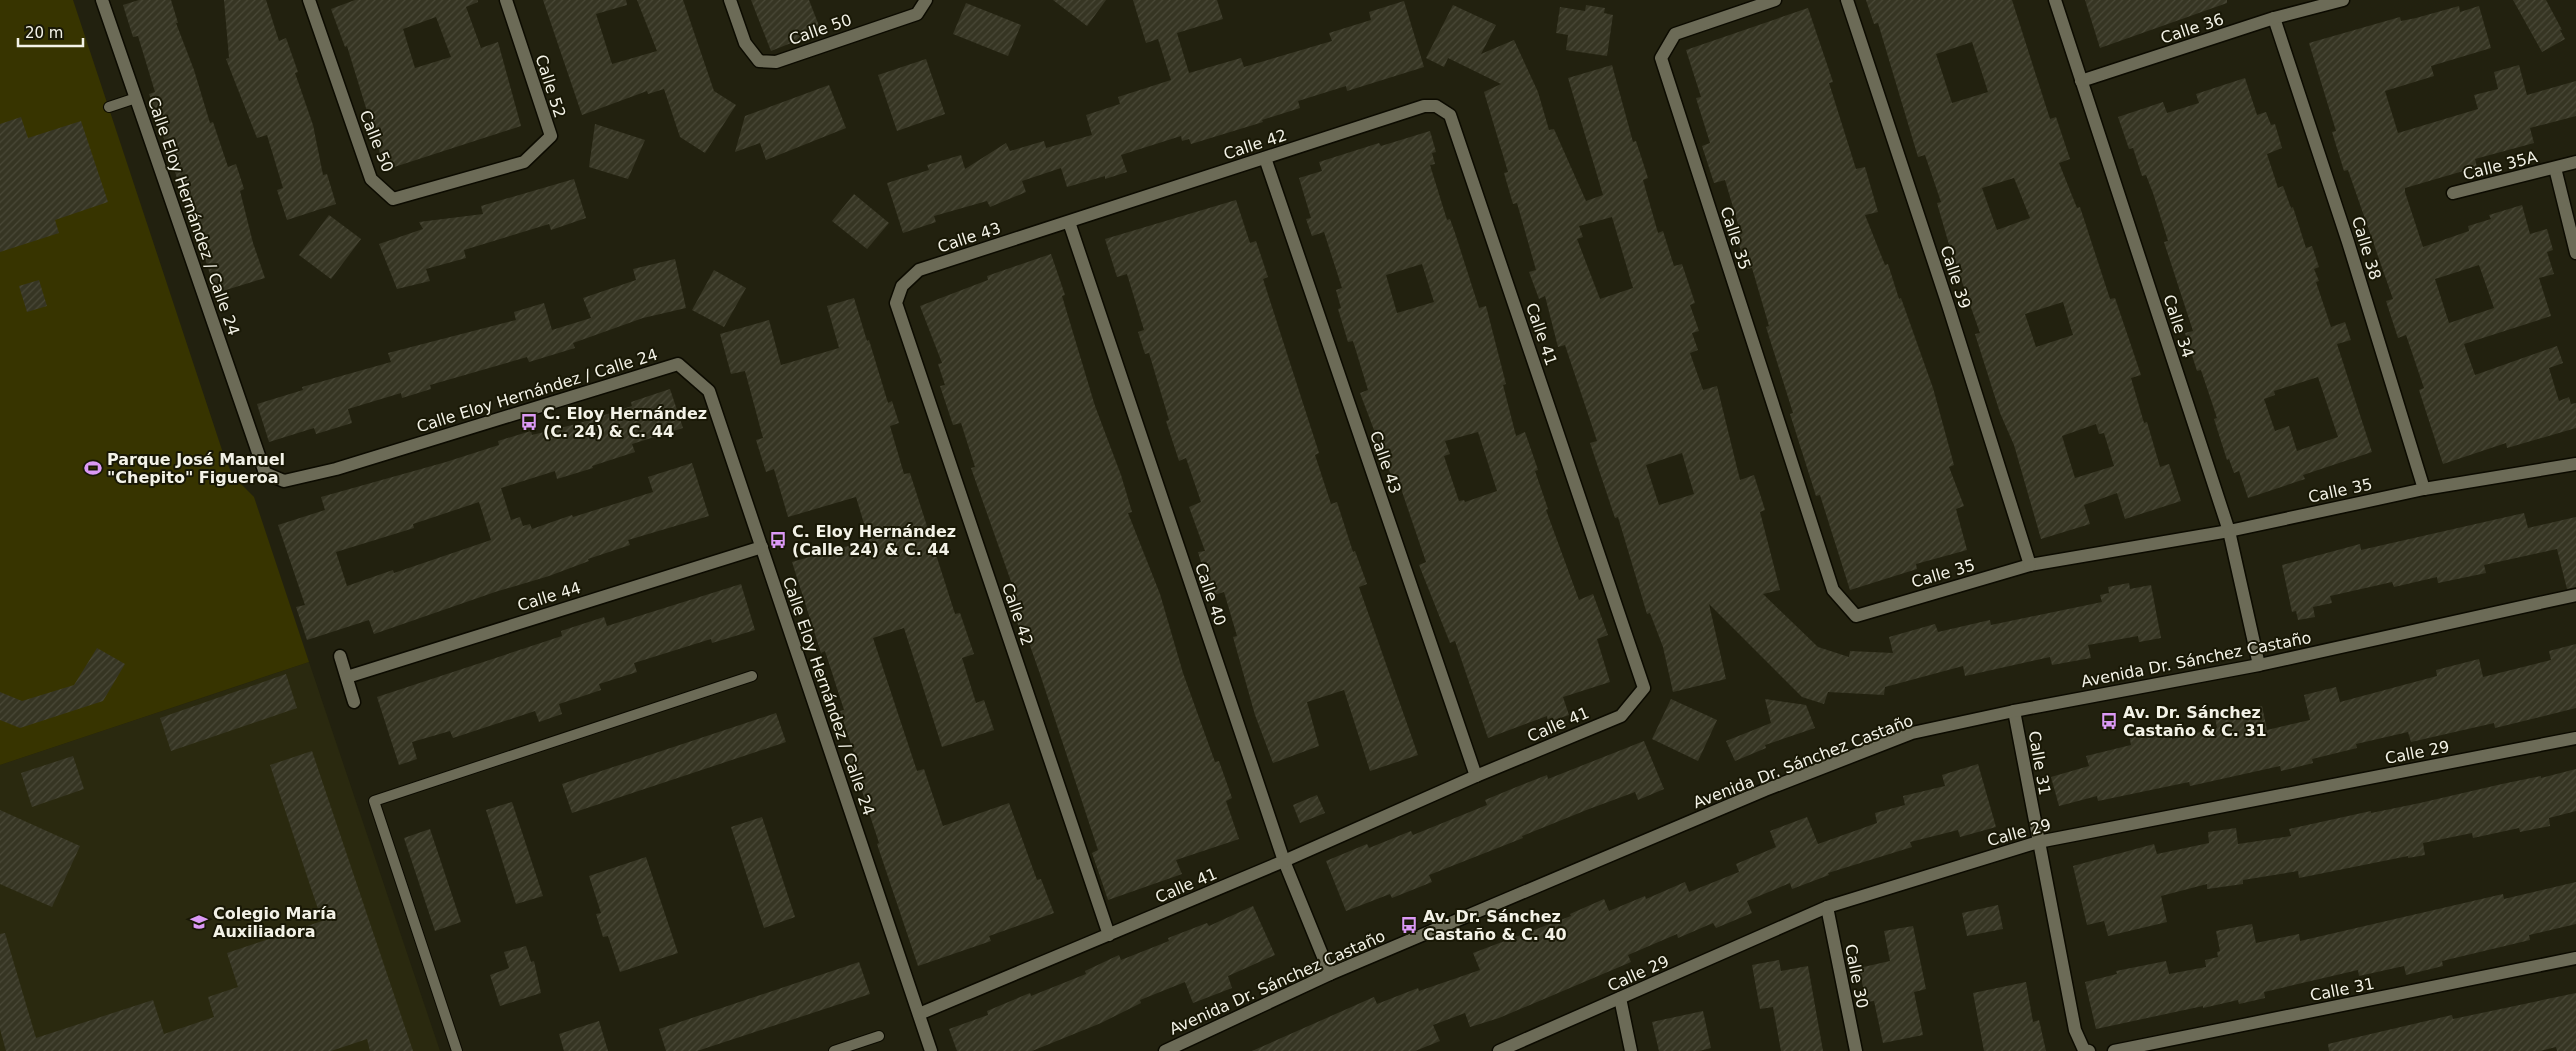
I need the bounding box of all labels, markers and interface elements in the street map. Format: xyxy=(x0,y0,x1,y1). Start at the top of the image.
street label: Calle 36 xyxy=(2158,9,2226,48)
street label: Calle 50 xyxy=(786,10,854,49)
scale bar xyxy=(18,15,82,47)
text: 20 m xyxy=(25,24,63,42)
street label: Calle 52 xyxy=(531,52,570,120)
street label: Calle Eloy Hernández / Calle 24 xyxy=(144,94,243,338)
street label: Calle 50 xyxy=(356,107,398,175)
street label: Calle 42 xyxy=(1221,125,1289,164)
street label: Calle 35A xyxy=(2461,147,2539,184)
street label: Calle 35 xyxy=(1716,204,1755,272)
street label: Calle 38 xyxy=(2348,214,2385,282)
street label: Calle 43 xyxy=(935,218,1003,257)
street label: Calle 39 xyxy=(1936,243,1975,311)
street label: Calle 34 xyxy=(2159,292,2198,360)
street label: Calle 41 xyxy=(1522,300,1561,368)
street label: Calle Eloy Hernández / Calle 24 xyxy=(414,345,660,436)
place label: C. Eloy Hernández (C. 24) & C. 44 xyxy=(543,404,707,441)
bus stop icon: C. Eloy Hernández (C. 24) & C. 44 xyxy=(519,412,539,432)
street label: Calle 43 xyxy=(1366,428,1405,496)
place label: Parque José Manuel "Chepito" Figueroa xyxy=(107,450,285,487)
sports icon: Parque José Manuel "Chepito" Figueroa xyxy=(83,458,103,478)
street label: Calle 35 xyxy=(2306,474,2374,507)
place label: C. Eloy Hernández (Calle 24) & C. 44 xyxy=(792,522,956,559)
bus stop icon: C. Eloy Hernández (Calle 24) & C. 44 xyxy=(768,530,788,550)
street label: Calle 35 xyxy=(1909,555,1977,592)
street label: Calle 40 xyxy=(1191,560,1230,628)
street label: Calle Eloy Hernández / Calle 24 xyxy=(779,574,878,818)
street label: Calle 44 xyxy=(515,578,583,615)
street label: Calle 42 xyxy=(998,580,1037,648)
street label: Avenida Dr. Sánchez Castaño xyxy=(2079,628,2313,691)
street label: Calle 41 xyxy=(1524,703,1592,746)
place label: Av. Dr. Sánchez Castaño & C. 31 xyxy=(2123,703,2267,740)
street label: Avenida Dr. Sánchez Castaño xyxy=(1690,711,1916,812)
bus stop icon: Av. Dr. Sánchez Castaño & C. 31 xyxy=(2099,711,2119,731)
street label: Calle 31 xyxy=(2024,729,2055,797)
street label: Calle 29 xyxy=(2383,737,2451,768)
street label: Calle 29 xyxy=(1985,815,2053,850)
street label: Calle 41 xyxy=(1152,864,1220,907)
place label: Colegio María Auxiliadora xyxy=(213,904,336,941)
place label: Av. Dr. Sánchez Castaño & C. 40 xyxy=(1423,907,1567,944)
school or university icon: Colegio María Auxiliadora xyxy=(189,912,209,932)
bus stop icon: Av. Dr. Sánchez Castaño & C. 40 xyxy=(1399,915,1419,935)
street label: Avenida Dr. Sánchez Castaño xyxy=(1166,926,1388,1039)
street label: Calle 30 xyxy=(1841,942,1872,1010)
street label: Calle 29 xyxy=(1605,952,1672,995)
street label: Calle 31 xyxy=(2308,974,2376,1005)

